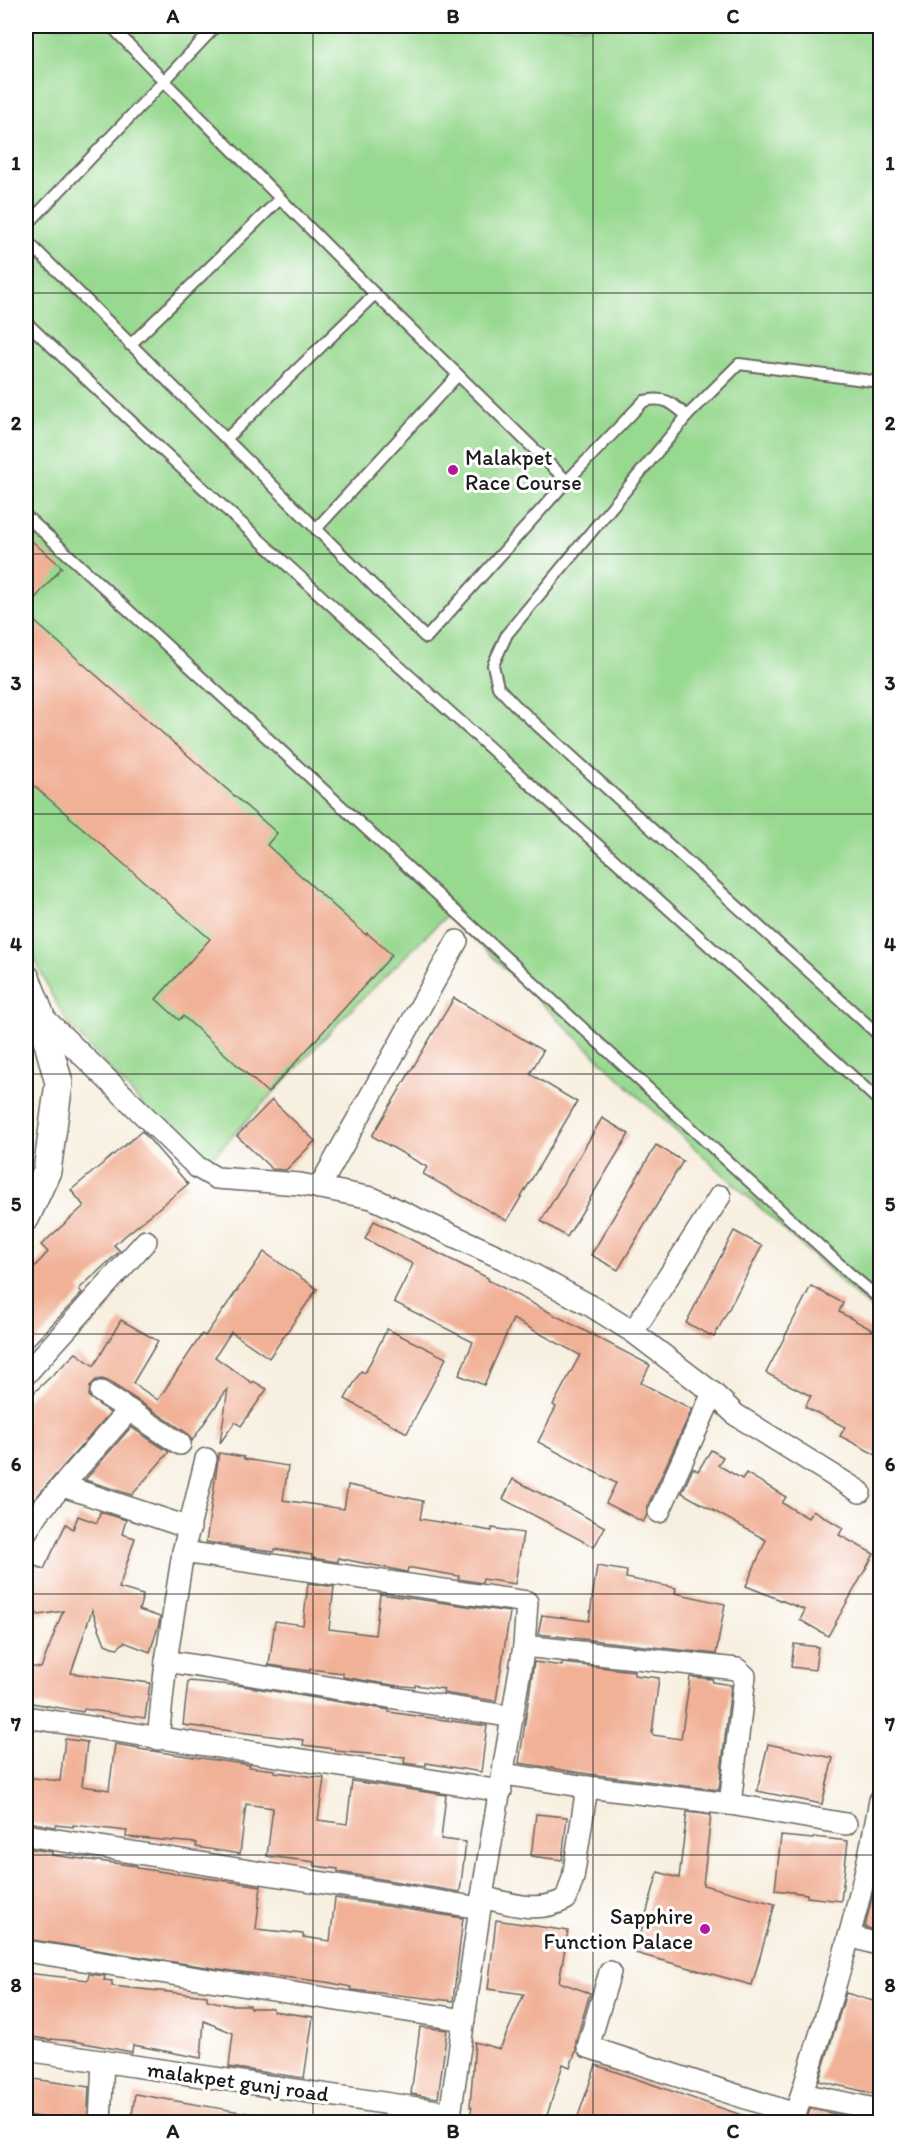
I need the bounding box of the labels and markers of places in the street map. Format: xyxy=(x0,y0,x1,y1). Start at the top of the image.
place label: Malakpet Race Course xyxy=(465,444,582,496)
marker: Malakpet Race Course xyxy=(446,463,460,477)
place label: Sapphire Function Palace xyxy=(544,1903,693,1955)
marker: Sapphire Function Palace xyxy=(698,1922,712,1936)

